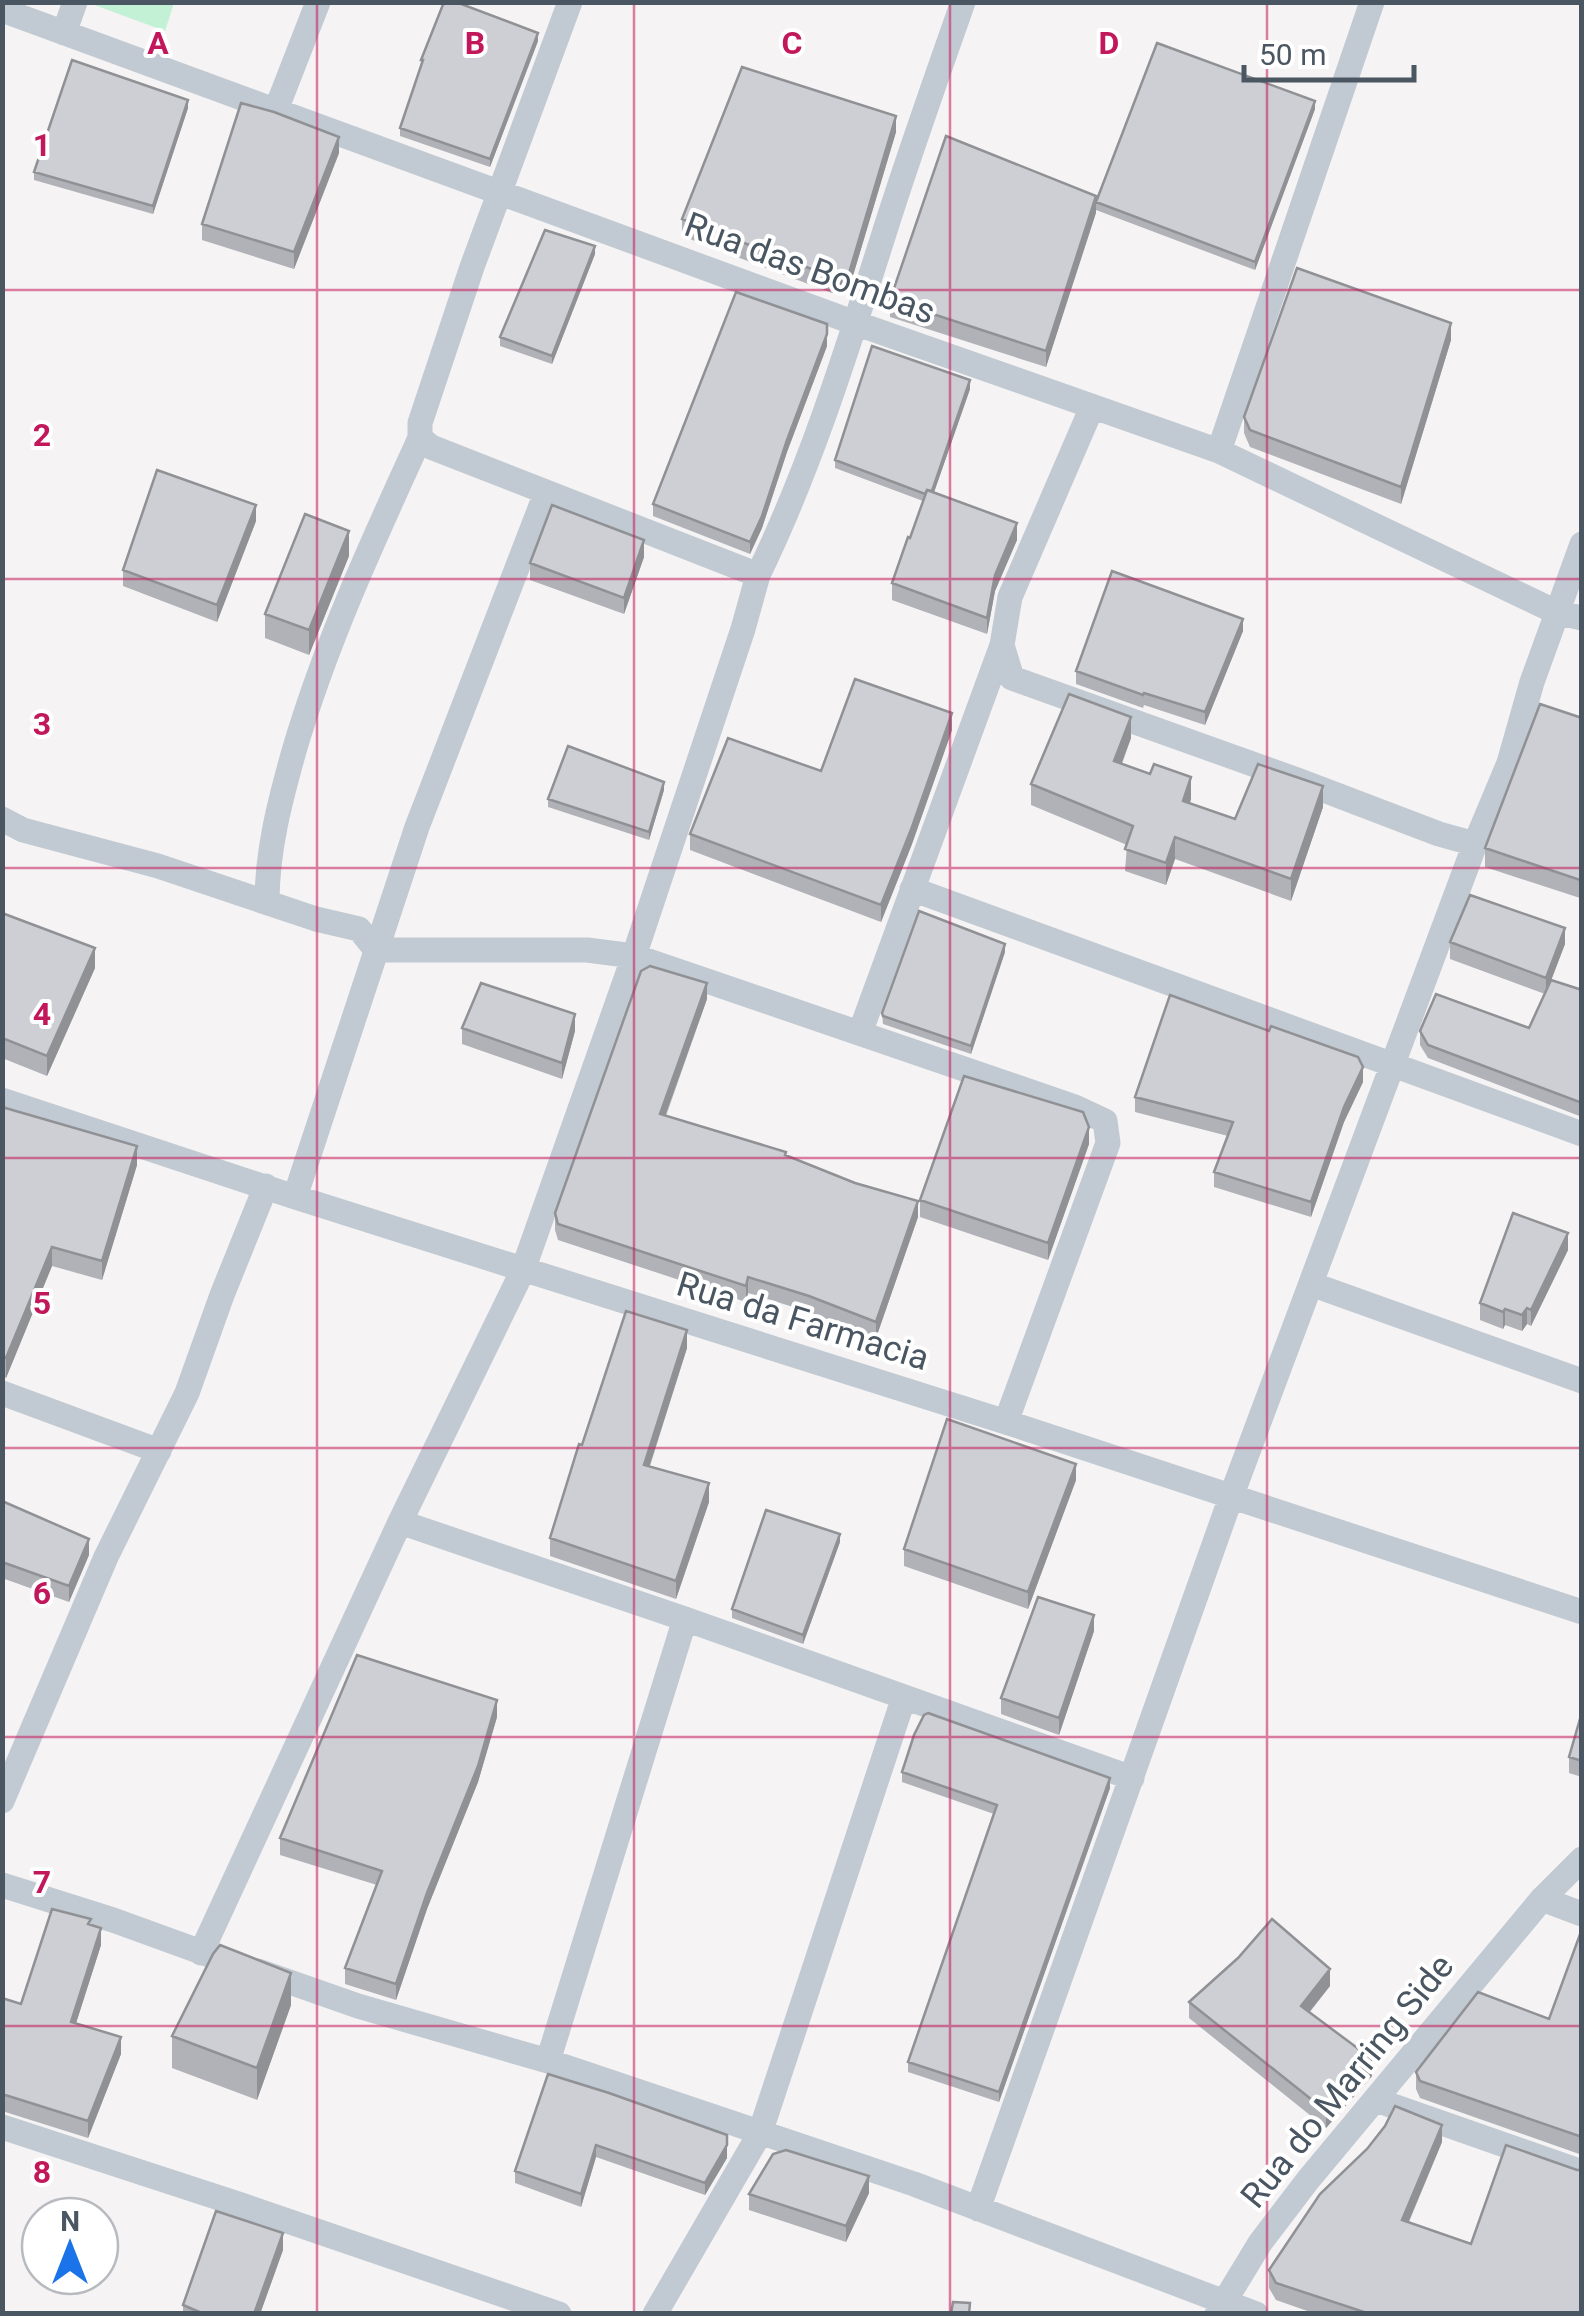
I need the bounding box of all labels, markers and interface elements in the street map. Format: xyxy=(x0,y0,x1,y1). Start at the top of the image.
scale bar xyxy=(1244,20,1414,82)
text: A xyxy=(147,24,169,62)
text: B xyxy=(465,24,485,62)
text: C xyxy=(782,24,802,62)
text: D xyxy=(1099,24,1119,62)
text: 50 m xyxy=(1259,37,1326,72)
text: 1 xyxy=(33,126,51,164)
street label: Rua das Bombas xyxy=(679,204,941,333)
text: 2 xyxy=(33,416,51,454)
text: 3 xyxy=(33,705,51,743)
text: 4 xyxy=(33,995,51,1033)
street label: Rua da Farmacia xyxy=(672,1264,934,1379)
text: 5 xyxy=(33,1284,51,1322)
text: 6 xyxy=(33,1574,51,1612)
text: 7 xyxy=(33,1863,51,1901)
street label: Rua do Marring Side xyxy=(1233,1946,1462,2216)
text: 8 xyxy=(33,2153,51,2191)
north arrow xyxy=(20,2196,120,2296)
text: N xyxy=(60,2205,80,2238)

